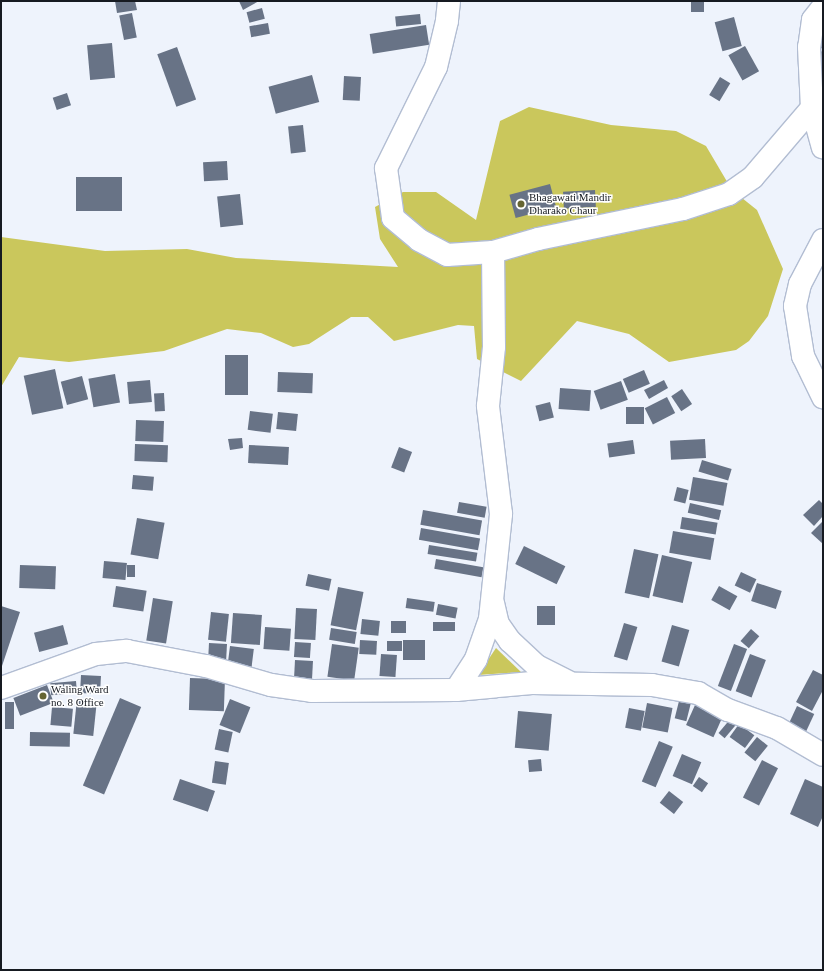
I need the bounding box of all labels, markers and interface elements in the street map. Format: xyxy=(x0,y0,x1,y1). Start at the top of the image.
place label: Bhagawati Mandir Dharako Chaur xyxy=(529,191,611,217)
marker: Bhagawati Mandir Dharako Chaur xyxy=(516,199,526,209)
place label: Waling Ward no. 8 Office xyxy=(51,683,109,709)
marker: Waling Ward no. 8 Office xyxy=(38,691,48,701)

